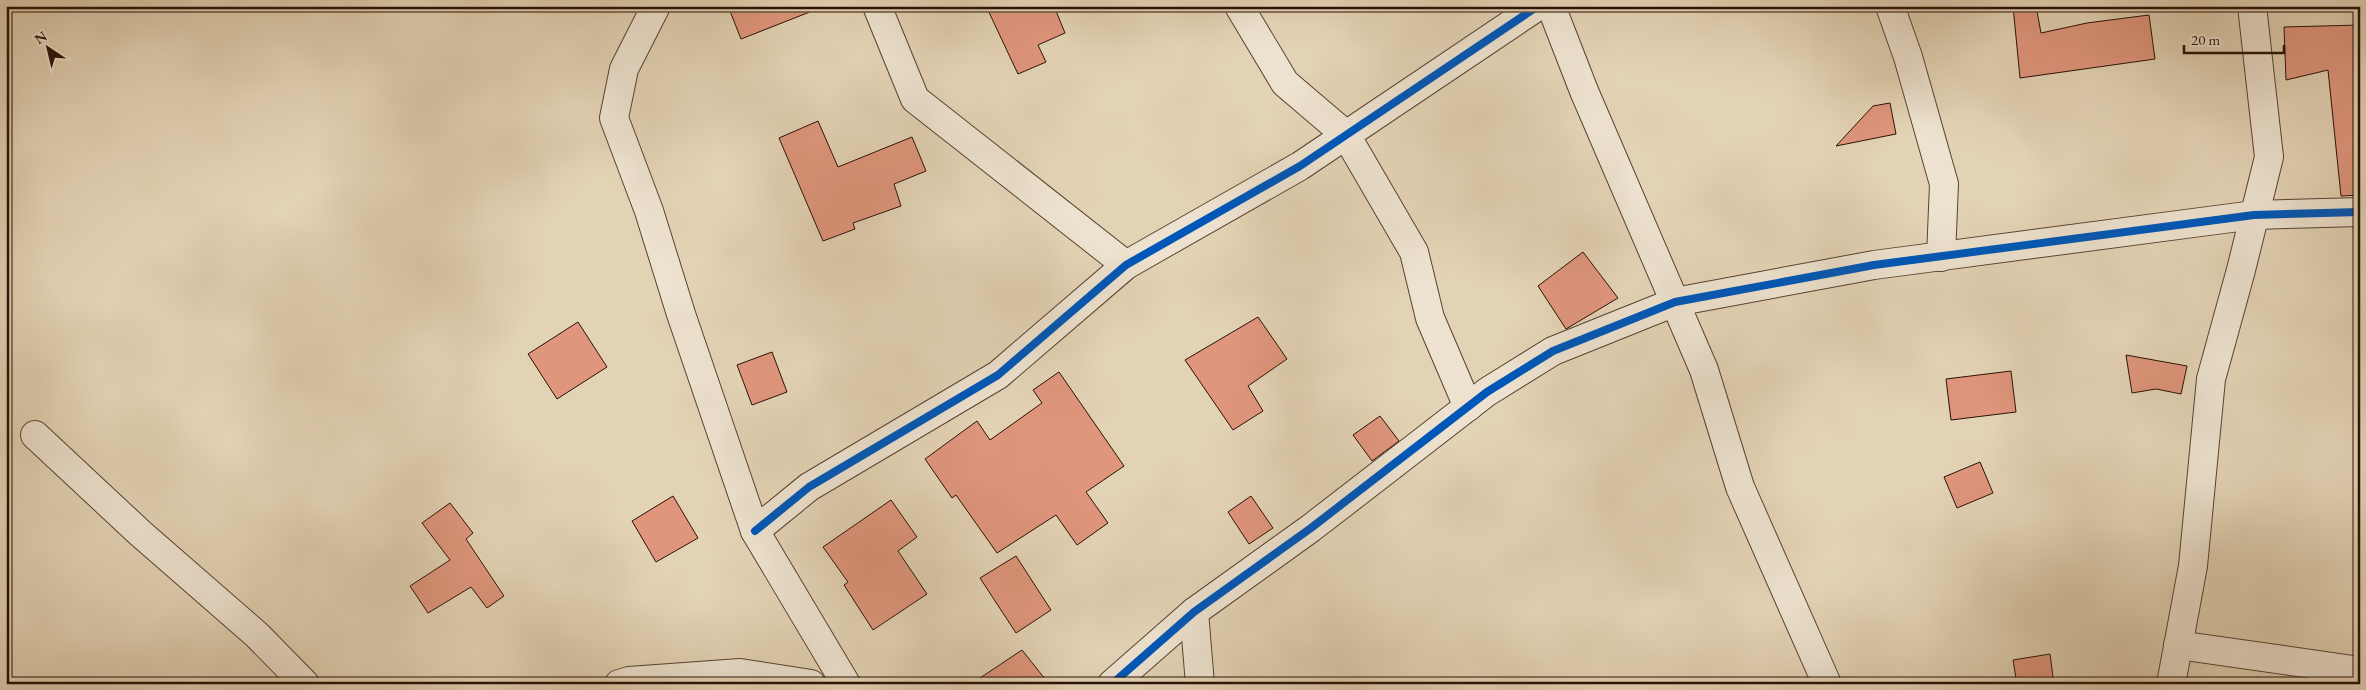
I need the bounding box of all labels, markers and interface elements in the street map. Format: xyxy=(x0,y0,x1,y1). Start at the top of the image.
north arrow xyxy=(22,22,72,72)
scale bar xyxy=(2184,22,2284,54)
text: N xyxy=(31,26,51,48)
text: 20 m xyxy=(2191,30,2220,49)

